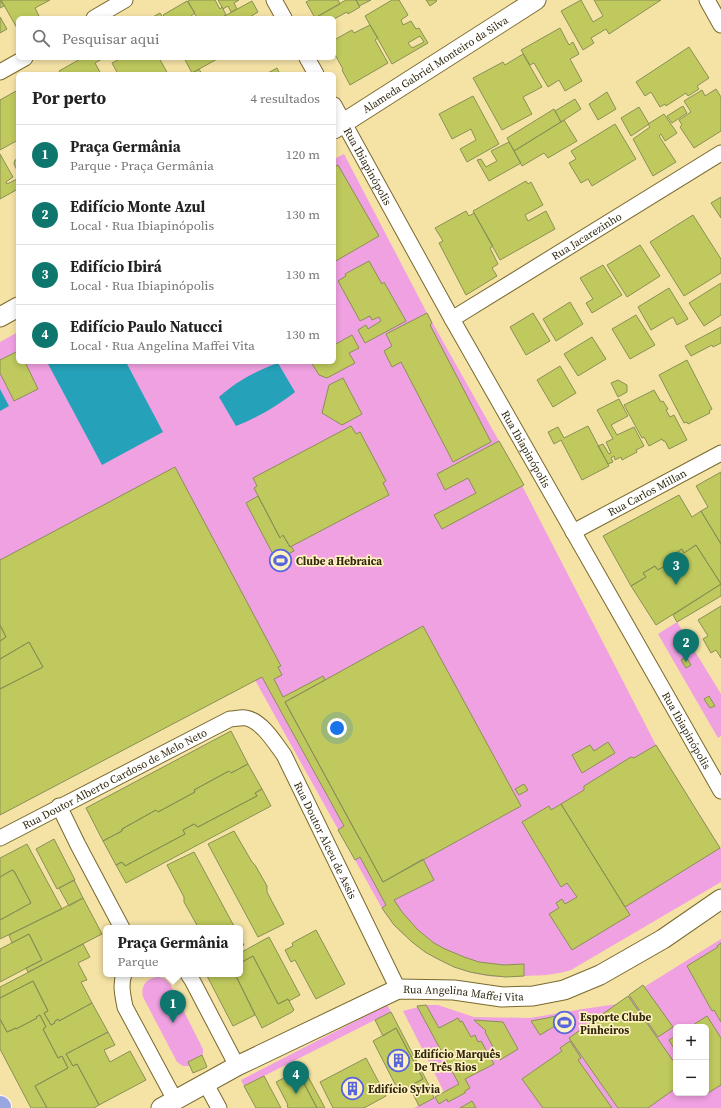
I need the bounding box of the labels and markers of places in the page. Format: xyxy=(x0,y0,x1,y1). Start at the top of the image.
sports icon: Clube a Hebraica xyxy=(267,548,293,574)
pin: 3 xyxy=(663,552,689,585)
place label: Clube a Hebraica xyxy=(296,554,382,569)
pin: 2 xyxy=(673,629,699,662)
pin: 1 xyxy=(160,990,186,1023)
sports icon: Esporte Clube Pinheiros xyxy=(552,1010,578,1036)
place label: Esporte Clube Pinheiros xyxy=(580,1010,651,1038)
building icon: Edifício Marquês De Três Rios xyxy=(385,1047,411,1073)
place label: Edifício Marquês De Três Rios xyxy=(414,1047,500,1075)
pin: 4 xyxy=(283,1061,309,1094)
building icon: Edifício Sylvia xyxy=(340,1076,366,1102)
place label: Edifício Sylvia xyxy=(368,1082,440,1097)

